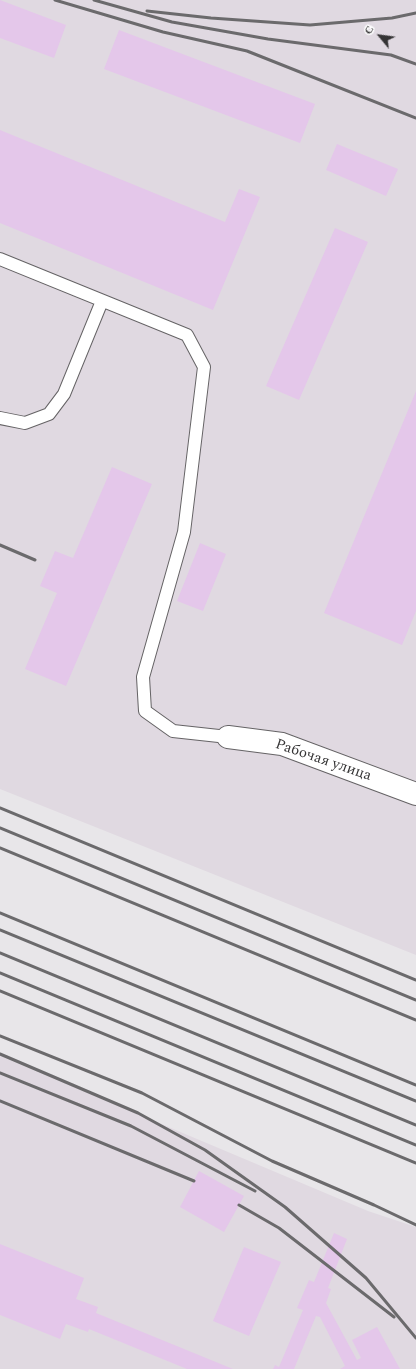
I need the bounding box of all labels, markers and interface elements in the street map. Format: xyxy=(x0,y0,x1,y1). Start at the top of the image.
north arrow xyxy=(360,16,400,56)
text: С xyxy=(360,22,378,37)
street label: Рабочая улица xyxy=(273,736,373,786)

